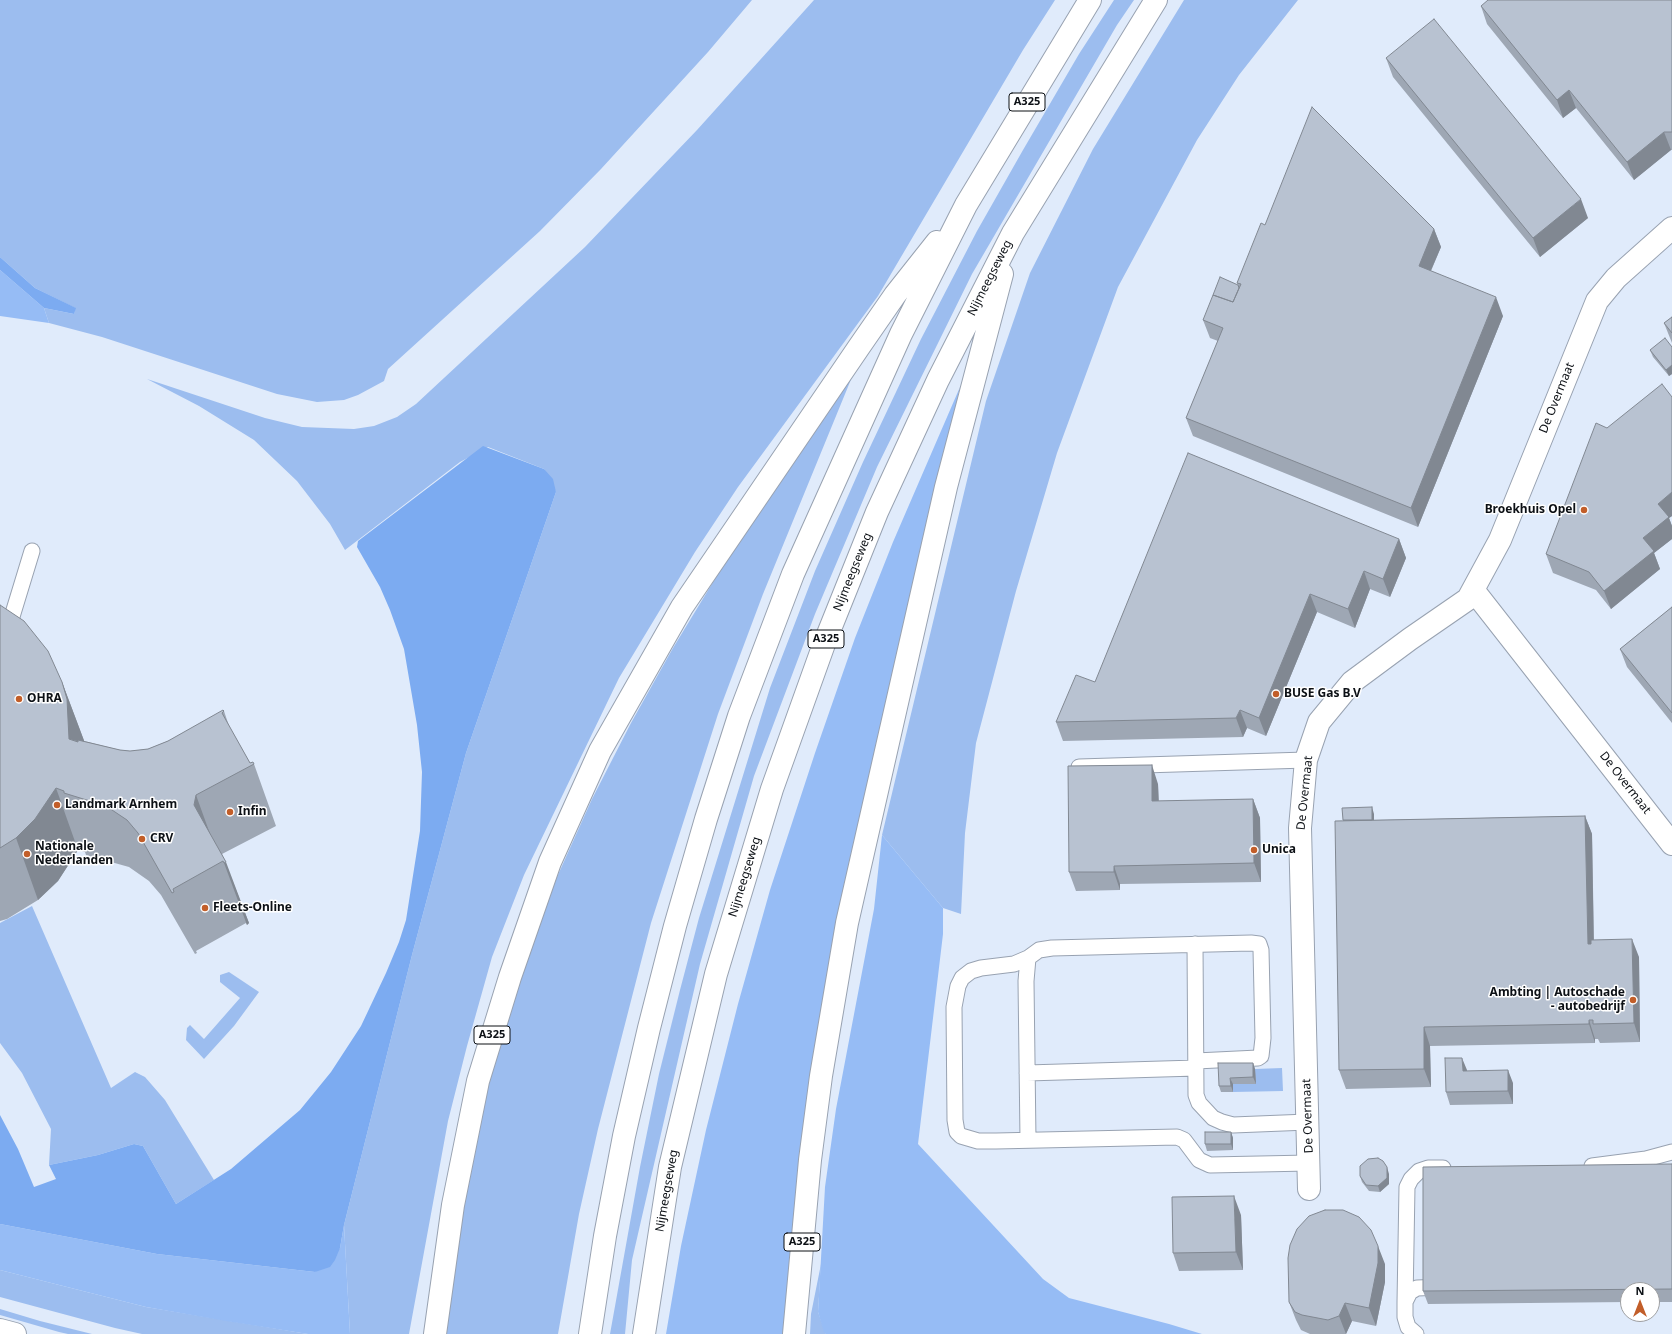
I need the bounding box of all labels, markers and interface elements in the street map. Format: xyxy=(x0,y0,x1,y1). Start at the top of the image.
road number: A325 xyxy=(1009,93,1045,111)
street label: Nijmeegseweg xyxy=(965,238,1015,318)
street label: De Overmaat xyxy=(1536,361,1578,435)
place label: Broekhuis Opel xyxy=(1485,503,1576,517)
marker: Broekhuis Opel xyxy=(1579,505,1589,515)
street label: Nijmeegseweg xyxy=(831,531,875,613)
road number: A325 xyxy=(808,630,844,648)
place label: BUSE Gas B.V xyxy=(1284,687,1361,701)
marker: BUSE Gas B.V xyxy=(1271,689,1281,699)
place label: OHRA xyxy=(27,692,62,706)
marker: OHRA xyxy=(14,694,24,704)
street label: De Overmaat xyxy=(1596,749,1654,817)
street label: De Overmaat xyxy=(1294,755,1316,831)
place label: Landmark Arnhem xyxy=(65,798,177,812)
marker: Landmark Arnhem xyxy=(52,800,62,810)
place label: Infin xyxy=(238,805,266,819)
marker: Infin xyxy=(225,807,235,817)
place label: CRV xyxy=(150,832,173,846)
marker: CRV xyxy=(137,834,147,844)
street label: Nijmeegseweg xyxy=(726,835,764,919)
place label: Nationale Nederlanden xyxy=(35,840,113,868)
place label: Unica xyxy=(1262,843,1296,857)
marker: Unica xyxy=(1249,845,1259,855)
marker: Nationale Nederlanden xyxy=(22,849,32,859)
place label: Fleets-Online xyxy=(213,901,292,915)
marker: Fleets-Online xyxy=(200,903,210,913)
place label: Ambting | Autoschade - autobedrijf xyxy=(1490,986,1625,1014)
marker: Ambting | Autoschade - autobedrijf xyxy=(1628,995,1638,1005)
road number: A325 xyxy=(474,1026,510,1044)
street label: De Overmaat xyxy=(1299,1078,1317,1154)
street label: Nijmeegseweg xyxy=(653,1149,681,1233)
road number: A325 xyxy=(784,1233,820,1251)
north arrow xyxy=(1620,1282,1660,1322)
text: N xyxy=(1636,1283,1644,1298)

